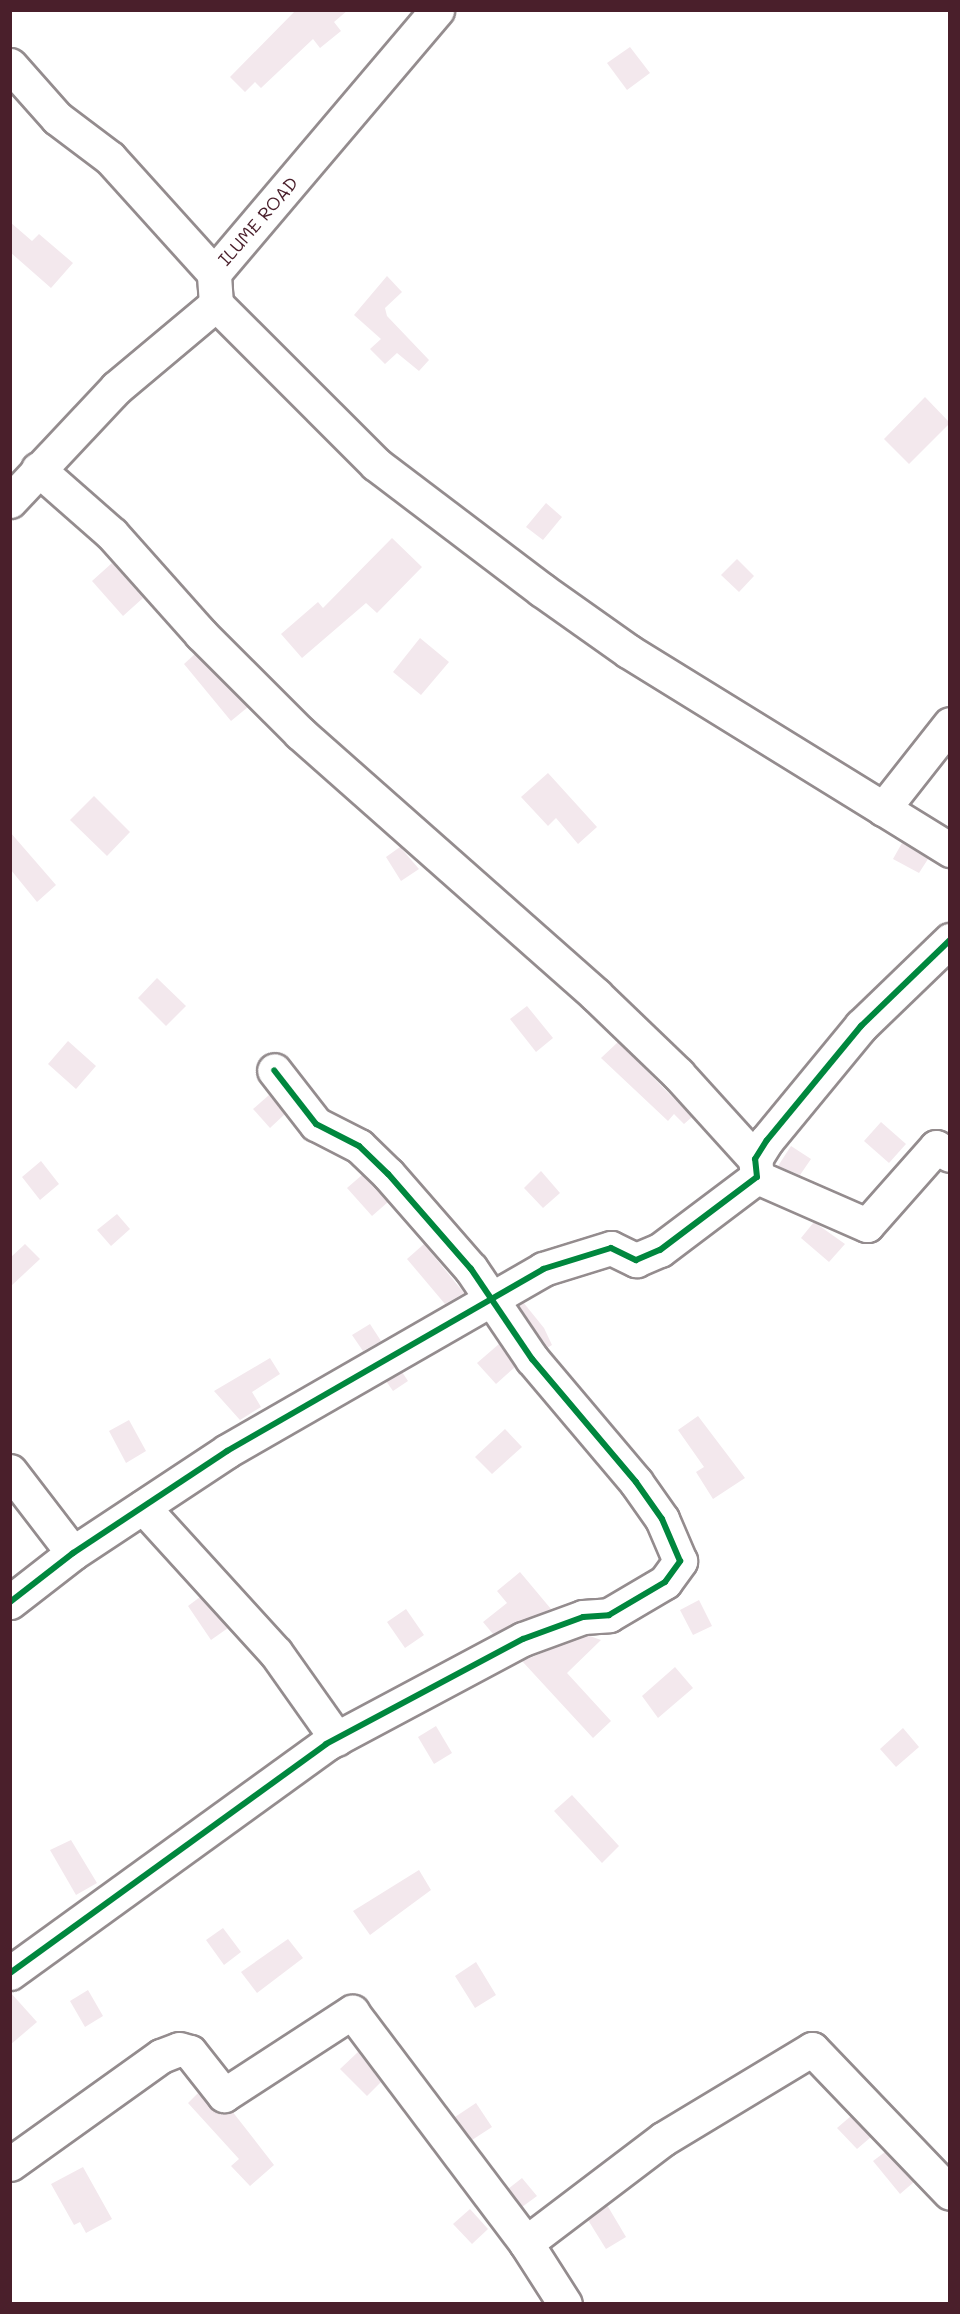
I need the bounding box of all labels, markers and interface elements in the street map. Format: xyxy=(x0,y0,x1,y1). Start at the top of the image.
street label: ILUME ROAD xyxy=(214,172,302,270)

